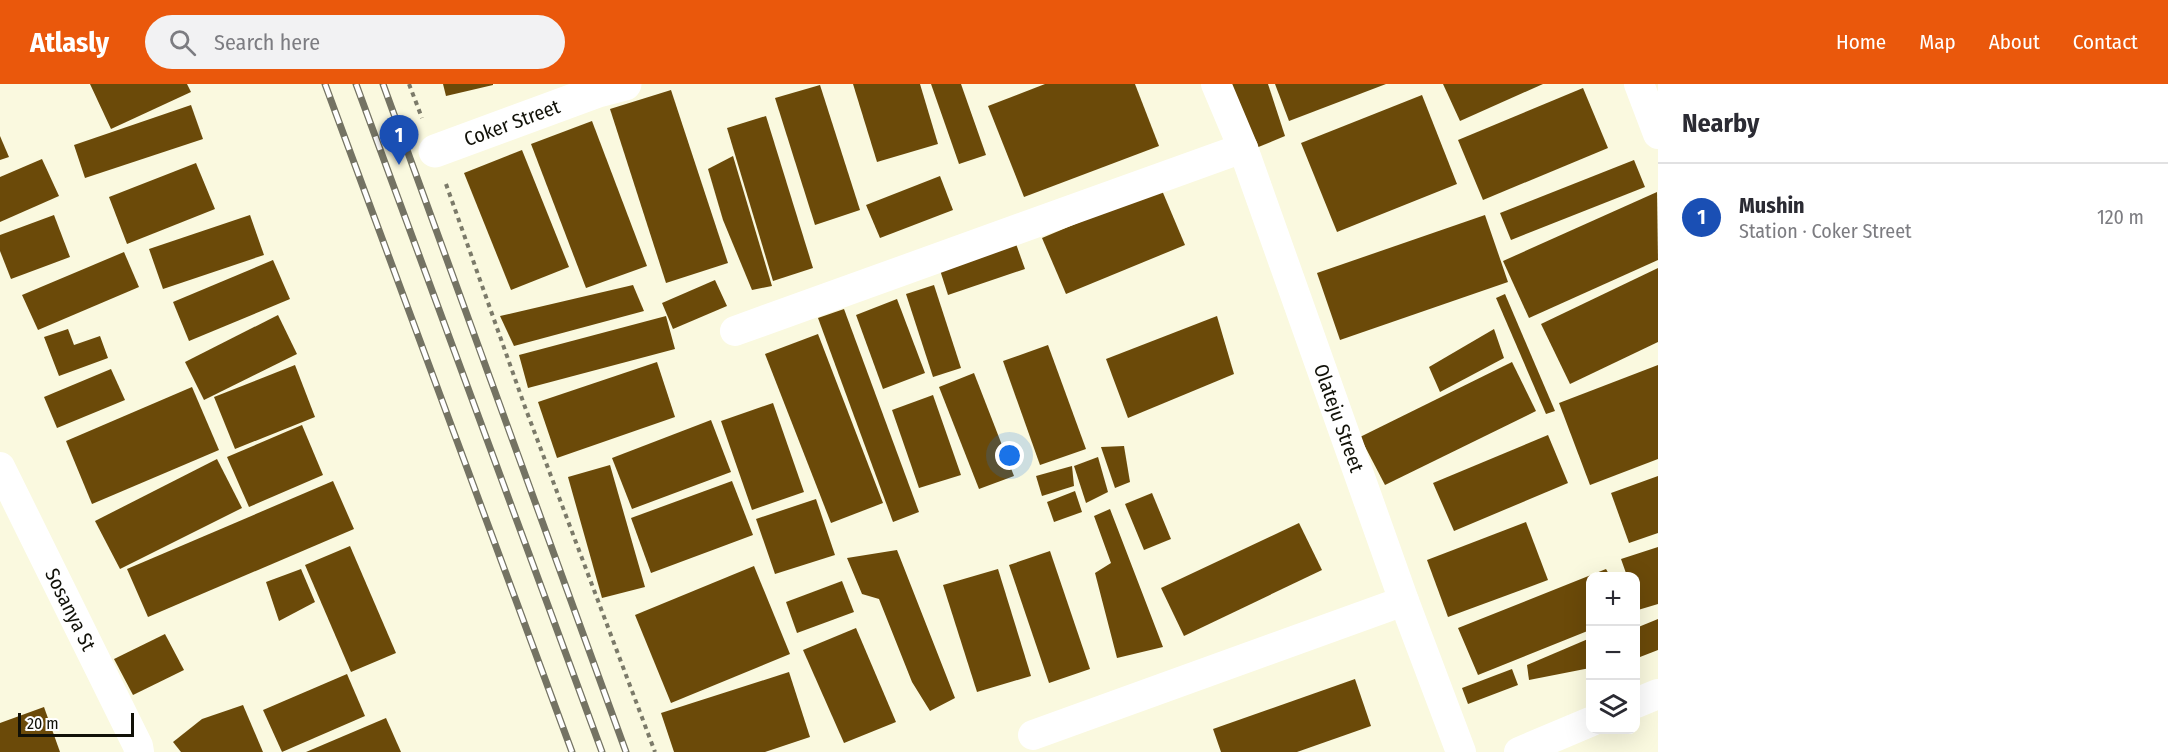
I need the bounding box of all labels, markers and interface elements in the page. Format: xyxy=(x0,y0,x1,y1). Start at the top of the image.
search box xyxy=(145,15,565,69)
text: Atlasly xyxy=(30,26,109,59)
icon: search xyxy=(166,26,199,59)
text: Search here xyxy=(214,29,320,56)
text: Home xyxy=(1836,29,1886,55)
text: Map xyxy=(1919,29,1956,55)
text: About xyxy=(1989,29,2040,55)
text: Contact xyxy=(2073,29,2138,55)
street label: Coker Street xyxy=(461,94,564,151)
text: Nearby xyxy=(1682,108,1759,139)
pin: 1 xyxy=(380,116,418,165)
text: Mushin xyxy=(1739,192,1805,219)
text: 1 xyxy=(1697,205,1706,229)
text: 120 m xyxy=(2097,205,2144,229)
text: Station · Coker Street xyxy=(1739,219,1912,243)
street label: Olateju Street xyxy=(1309,361,1369,476)
your location xyxy=(995,441,1024,470)
street label: Sosanya St xyxy=(40,564,101,655)
map controls xyxy=(1586,572,1640,734)
button: + xyxy=(1586,572,1640,626)
button: − xyxy=(1586,626,1640,680)
button: layers xyxy=(1586,680,1640,734)
scale bar xyxy=(18,710,134,738)
text: 20 m xyxy=(27,714,58,733)

